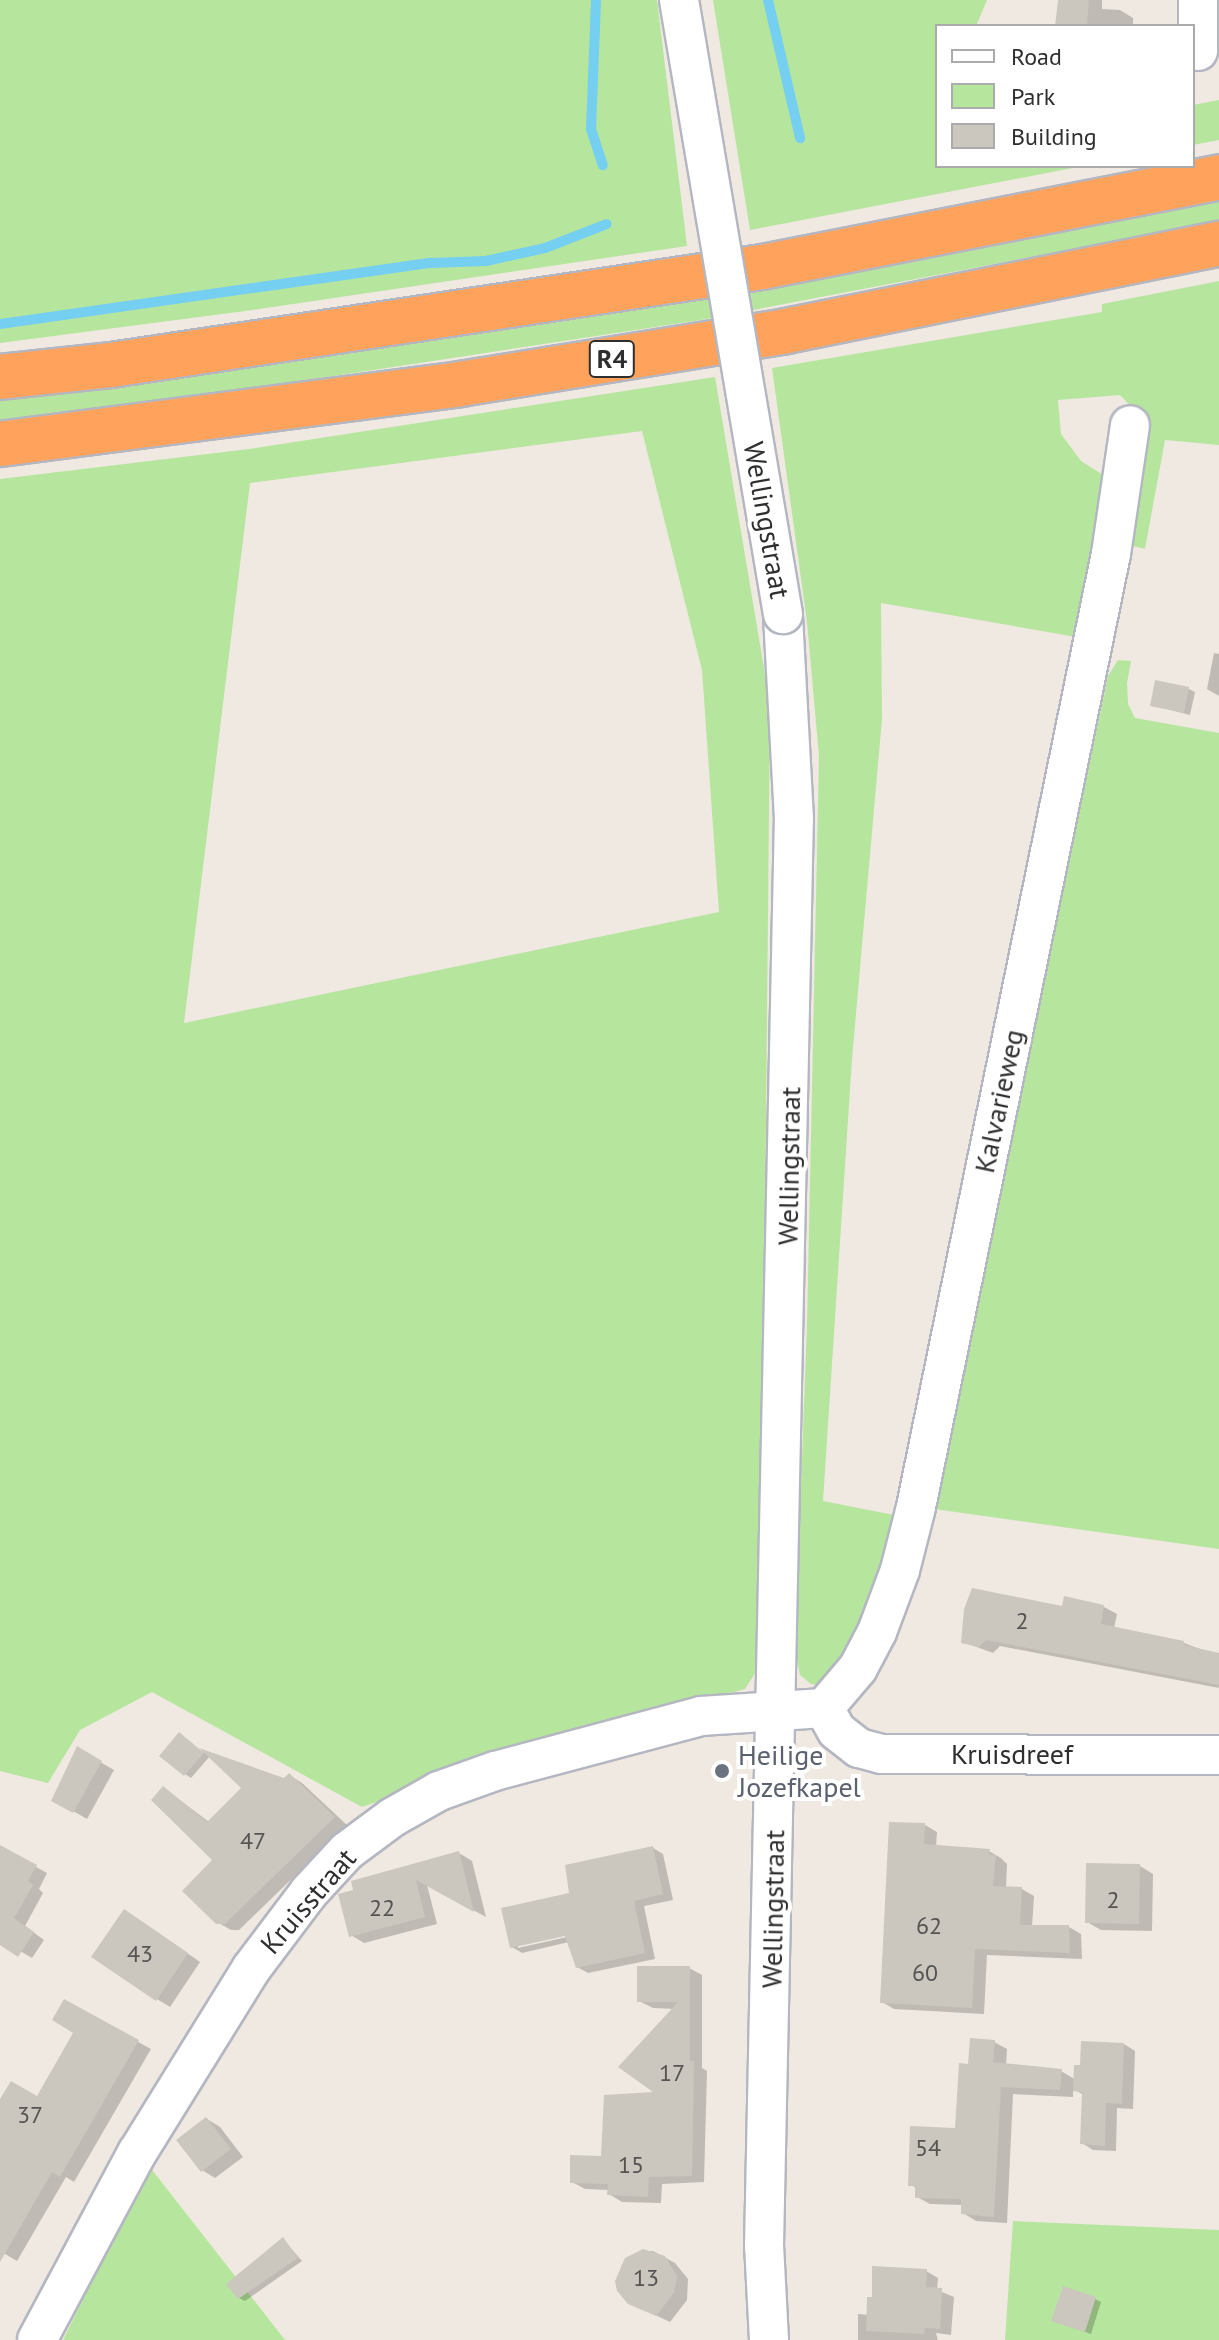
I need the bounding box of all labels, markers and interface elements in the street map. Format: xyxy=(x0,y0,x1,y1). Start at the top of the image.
legend xyxy=(935,24,1195,168)
text: Road xyxy=(1011,41,1062,72)
text: Park xyxy=(1011,81,1055,112)
text: Building xyxy=(1011,121,1097,152)
road number: R4 xyxy=(588,337,636,381)
street label: Wellingstraat xyxy=(737,439,797,601)
street label: Kalvarieweg xyxy=(967,1026,1031,1176)
street label: Wellingstraat xyxy=(771,1086,807,1246)
house number: 2 xyxy=(1015,1607,1029,1635)
street label: Kruisdreef xyxy=(951,1737,1073,1771)
place label: Heilige Jozefkapel xyxy=(738,1738,861,1804)
marker: Heilige Jozefkapel xyxy=(713,1762,731,1780)
house number: 47 xyxy=(240,1827,266,1855)
street label: Wellingstraat xyxy=(755,1829,791,1989)
street label: Kruisstraat xyxy=(253,1842,363,1960)
house number: 2 xyxy=(1106,1886,1120,1914)
house number: 22 xyxy=(369,1894,395,1922)
house number: 62 xyxy=(916,1912,942,1940)
house number: 43 xyxy=(127,1940,153,1968)
house number: 60 xyxy=(912,1959,938,1987)
house number: 17 xyxy=(659,2059,685,2087)
house number: 37 xyxy=(17,2101,43,2129)
house number: 54 xyxy=(915,2134,941,2162)
house number: 15 xyxy=(618,2151,644,2179)
house number: 13 xyxy=(633,2264,659,2292)

